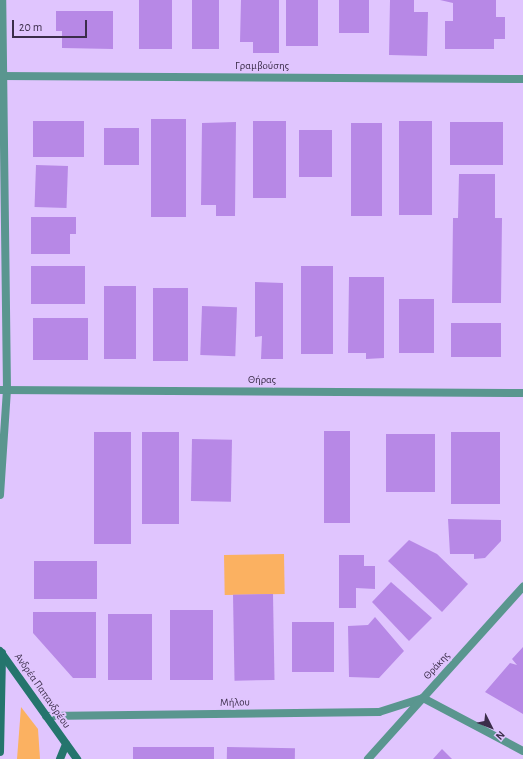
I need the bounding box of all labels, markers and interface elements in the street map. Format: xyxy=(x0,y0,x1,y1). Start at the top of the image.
scale bar xyxy=(14,12,89,38)
text: 20 m xyxy=(19,21,42,33)
street label: Γραμβούσης xyxy=(235,59,289,73)
street label: Θήρας xyxy=(248,373,276,387)
street label: Θράκης xyxy=(421,649,453,683)
street label: Ανδρέα Παπανδρέου xyxy=(11,651,73,731)
street label: Μήλου xyxy=(220,696,250,710)
north arrow xyxy=(471,707,511,747)
text: N xyxy=(494,729,507,742)

